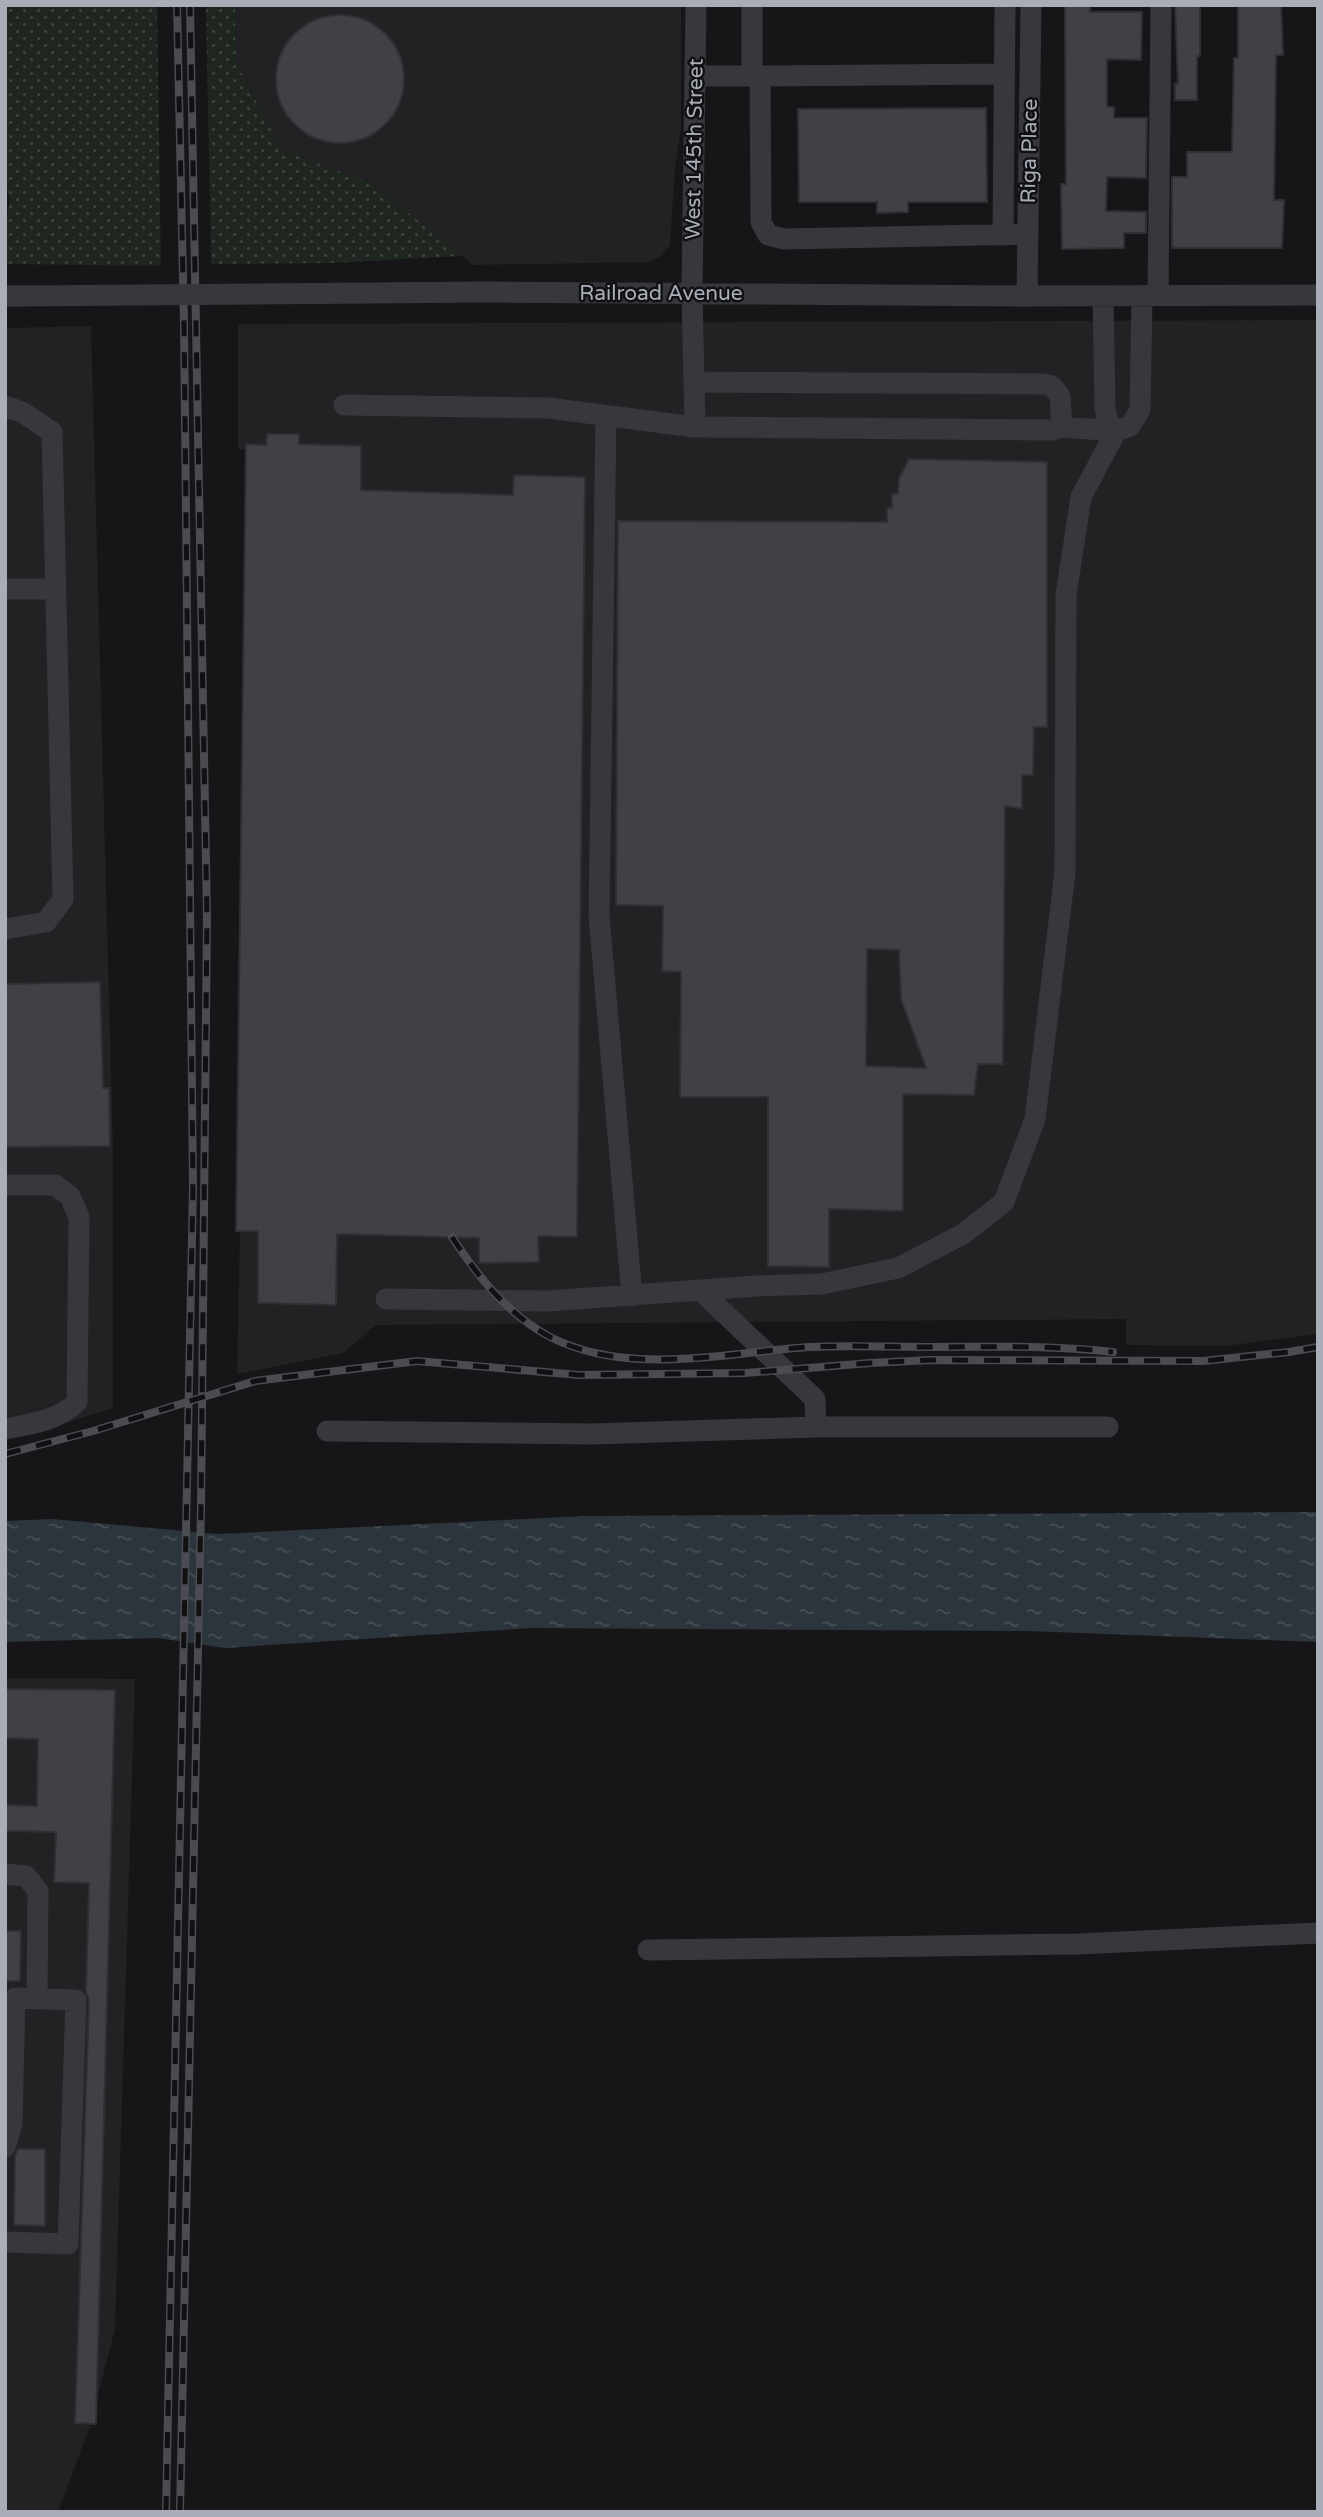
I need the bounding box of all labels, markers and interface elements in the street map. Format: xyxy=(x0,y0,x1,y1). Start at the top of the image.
street label: West 145th Street xyxy=(680,58,709,240)
street label: Riga Place xyxy=(1016,98,1043,204)
street label: Railroad Avenue xyxy=(579,281,743,306)

